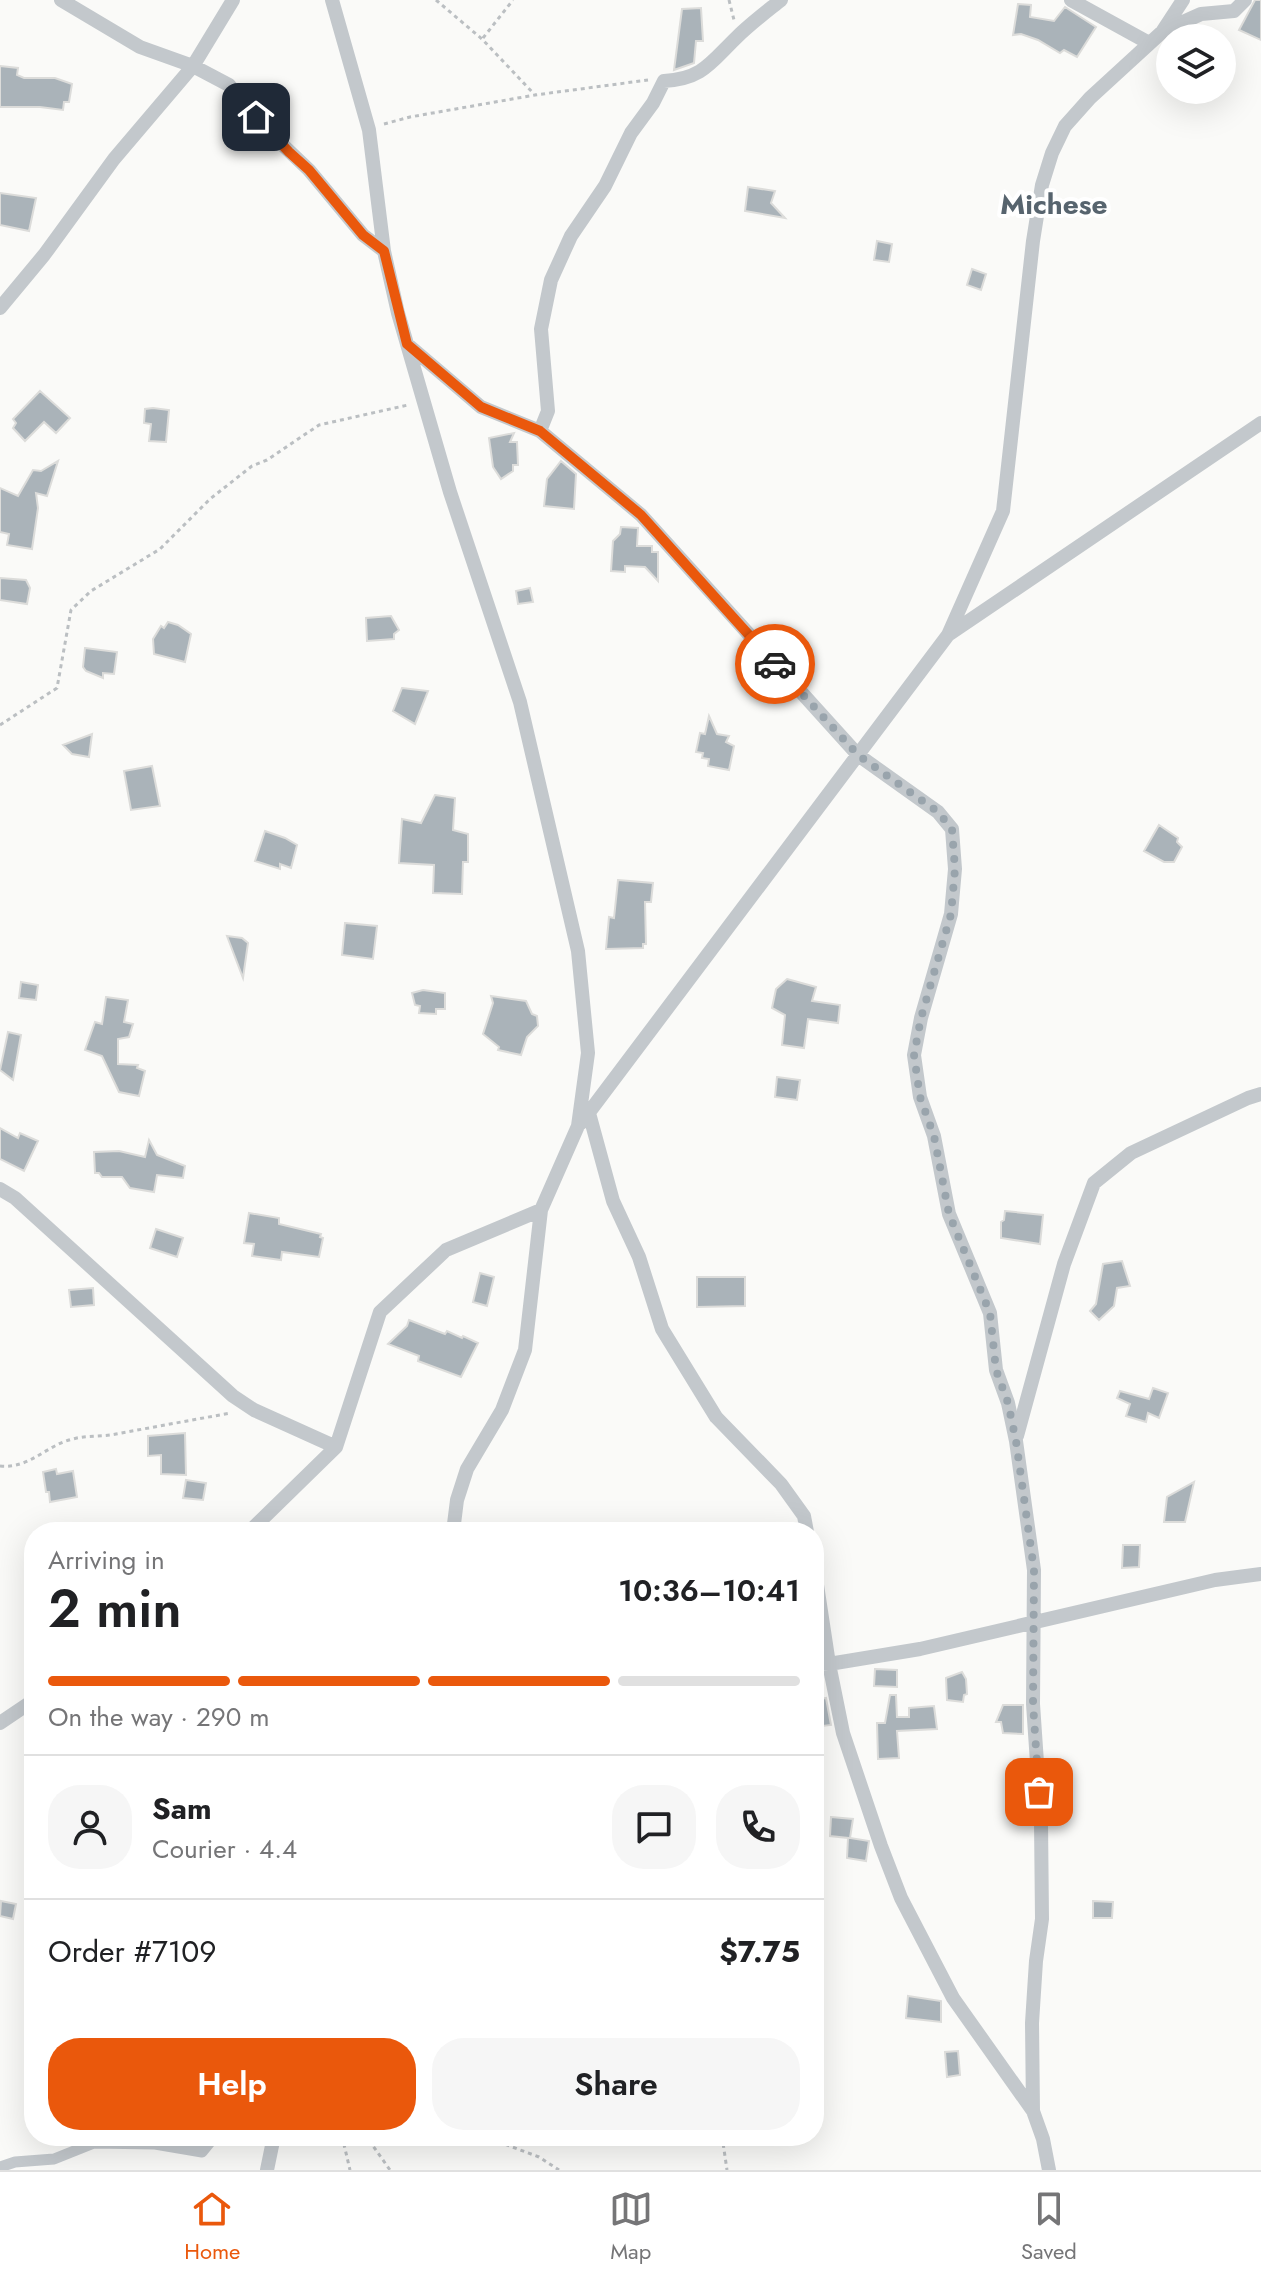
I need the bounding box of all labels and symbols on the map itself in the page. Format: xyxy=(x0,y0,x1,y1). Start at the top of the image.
pin xyxy=(222,83,290,151)
district label: Michese xyxy=(1000,184,1108,225)
courier xyxy=(735,624,815,704)
pin xyxy=(1005,1758,1073,1826)

